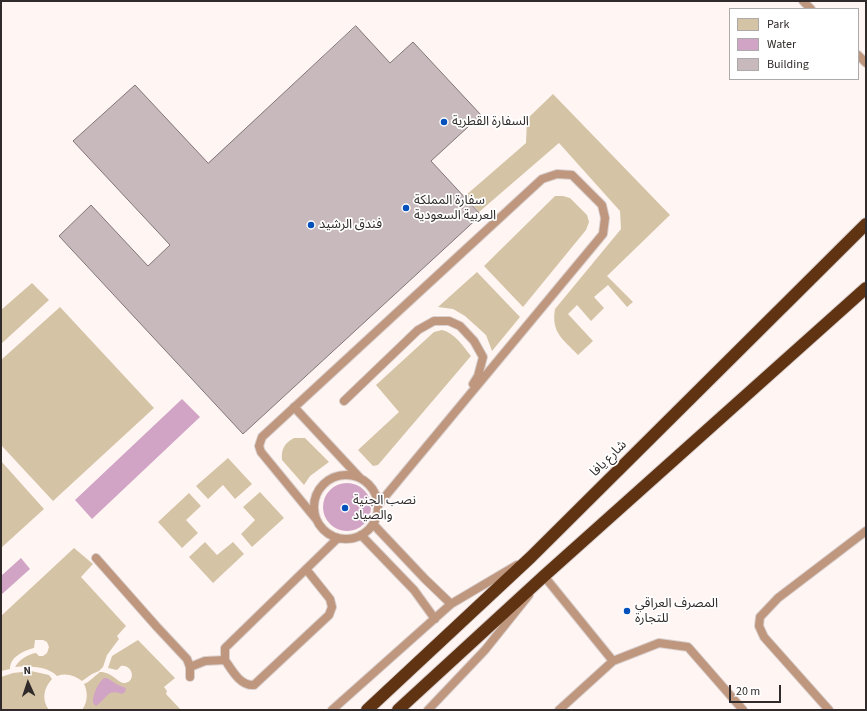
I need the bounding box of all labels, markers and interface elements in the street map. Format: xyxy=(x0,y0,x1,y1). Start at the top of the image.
legend xyxy=(729,8,859,80)
text: Park xyxy=(767,16,789,33)
text: Water xyxy=(767,36,796,53)
text: Building xyxy=(767,56,809,73)
place label: السفارة القطرية xyxy=(452,114,529,130)
marker: السفارة القطرية xyxy=(439,117,449,127)
place label: سفارة المملكة العربية السعودية xyxy=(414,193,496,224)
marker: سفارة المملكة العربية السعودية xyxy=(401,203,411,213)
place label: فندق الرشيد xyxy=(319,217,382,233)
marker: فندق الرشيد xyxy=(306,220,316,230)
street label: شارع يافا xyxy=(588,438,630,480)
place label: نصب الجنية والصياد xyxy=(353,493,416,524)
marker: نصب الجنية والصياد xyxy=(340,503,350,513)
place label: المصرف العراقي للتجارة xyxy=(635,596,718,627)
marker: المصرف العراقي للتجارة xyxy=(622,606,632,616)
north arrow xyxy=(8,663,48,703)
text: N xyxy=(23,663,31,678)
scale bar xyxy=(731,677,783,703)
text: 20 m xyxy=(736,683,760,700)

